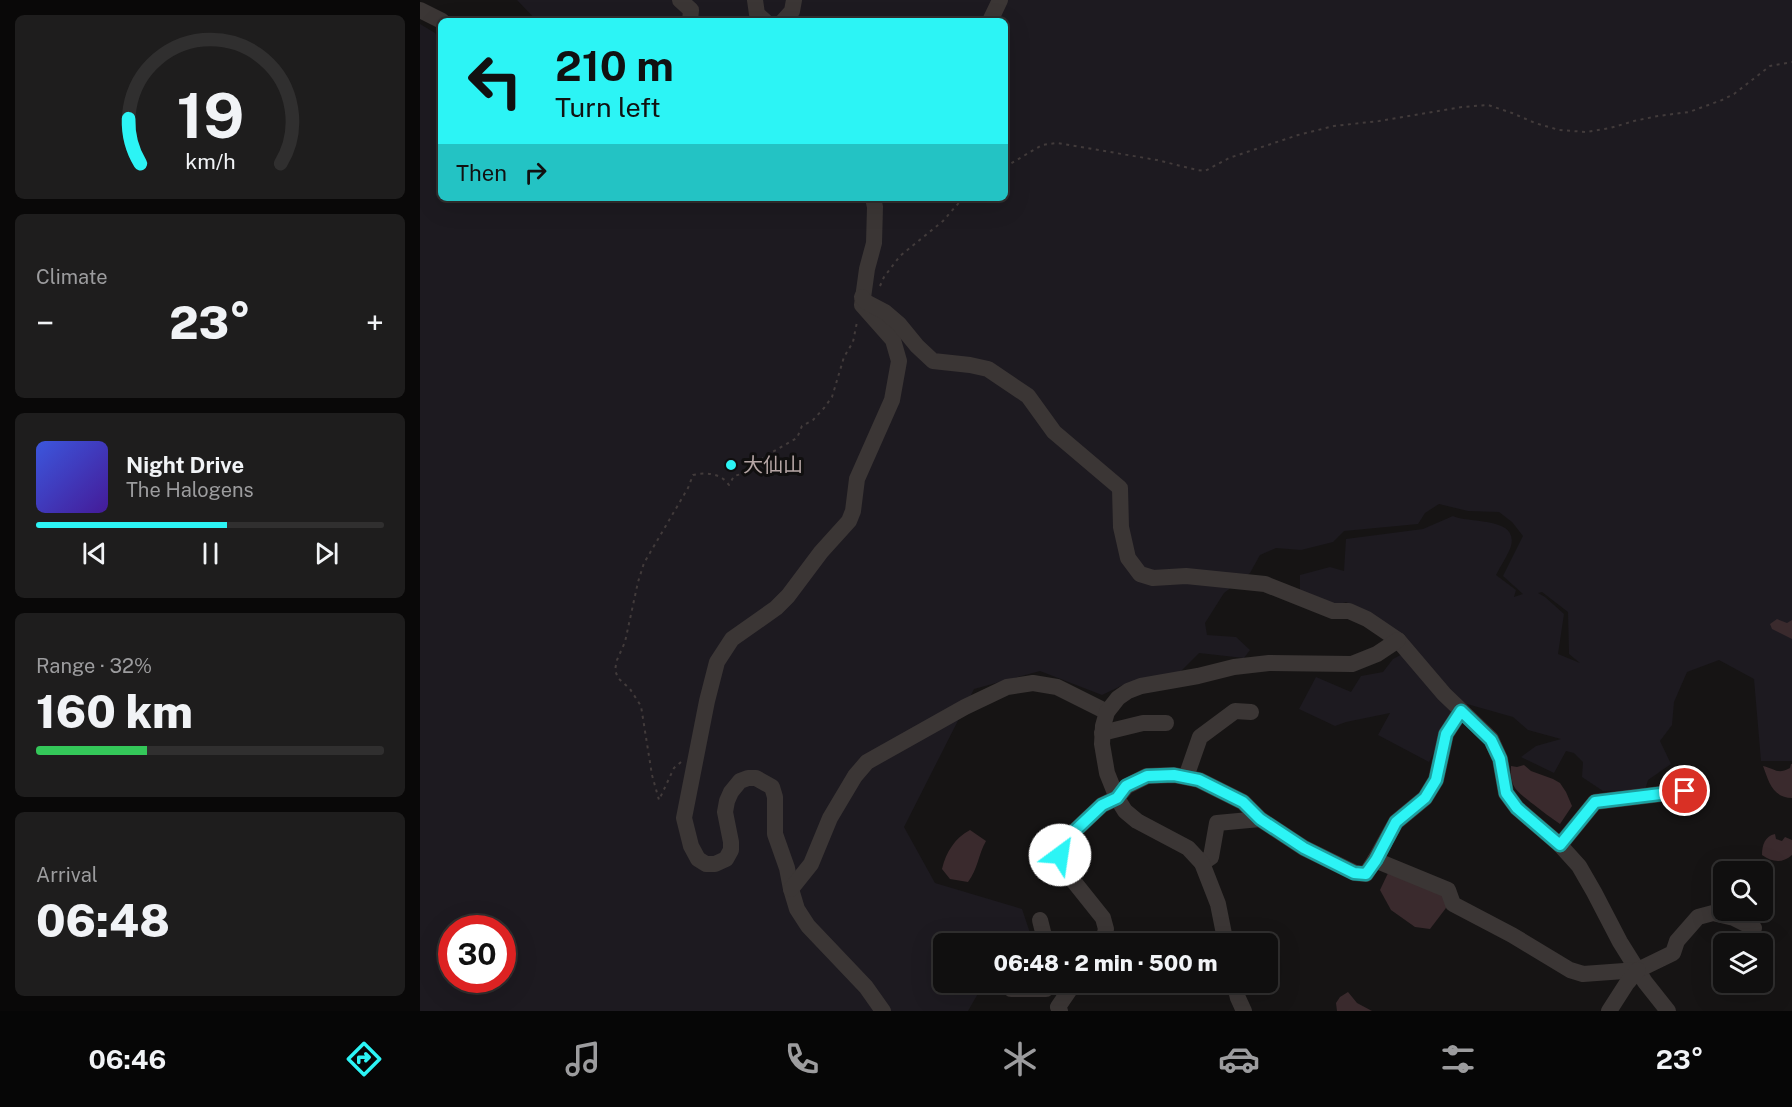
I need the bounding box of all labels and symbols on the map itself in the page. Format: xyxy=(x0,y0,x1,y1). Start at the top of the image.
place label: 大仙山 xyxy=(743,453,803,477)
marker: 大仙山 xyxy=(724,458,738,472)
pin xyxy=(1659,765,1710,816)
position arrow xyxy=(1028,823,1092,887)
speed limit sign: 30 xyxy=(438,915,516,993)

